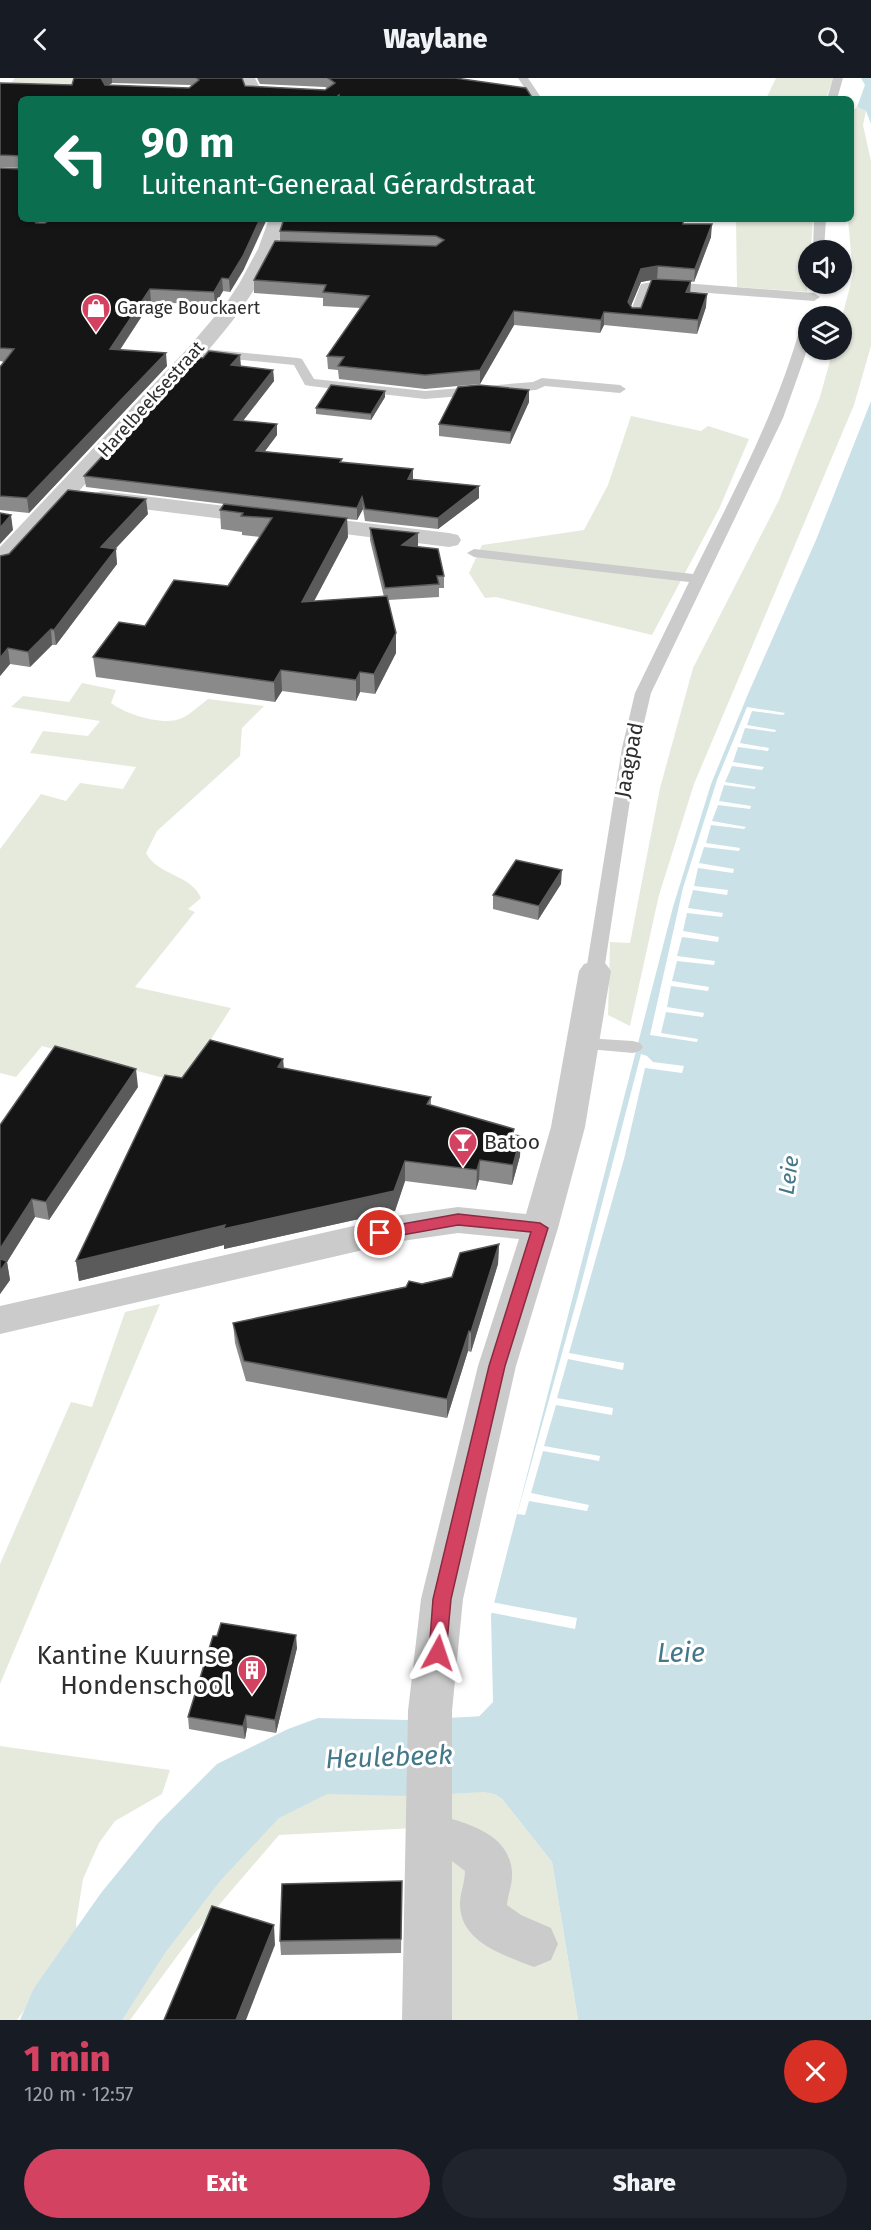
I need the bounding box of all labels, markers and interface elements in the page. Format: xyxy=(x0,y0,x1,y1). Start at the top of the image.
icon: back xyxy=(24,23,57,56)
text: Waylane xyxy=(383,23,488,55)
icon: search xyxy=(814,23,847,56)
text: 90 m xyxy=(141,118,235,168)
icon: left xyxy=(42,120,120,198)
text: Luitenant-Generaal Gérardstraat xyxy=(141,169,536,201)
map controls xyxy=(798,240,852,360)
button: sound xyxy=(798,240,852,294)
shop icon: Garage Bouckaert xyxy=(80,292,112,334)
place label: Garage Bouckaert xyxy=(117,297,261,319)
button: layers xyxy=(798,306,852,360)
street label: Harelbeeksestraat xyxy=(93,336,209,462)
street label: Jaagpad xyxy=(609,720,649,800)
bar icon: Batoo xyxy=(447,1126,479,1168)
place label: Batoo xyxy=(484,1129,540,1155)
water label: Leie xyxy=(772,1154,805,1196)
pin xyxy=(354,1207,405,1258)
icon: arrive xyxy=(363,1216,396,1249)
position arrow xyxy=(406,1621,470,1685)
water label: Leie xyxy=(657,1637,705,1669)
place label: Kantine Kuurnse Hondenschool xyxy=(37,1640,231,1701)
building icon: Kantine Kuurnse Hondenschool xyxy=(236,1654,268,1696)
water label: Heulebeek xyxy=(325,1739,453,1775)
text: 1 min xyxy=(24,2037,110,2081)
button: close xyxy=(784,2040,847,2103)
text: 120 m · 12:57 xyxy=(24,2082,133,2106)
button: Exit xyxy=(24,2149,430,2218)
button: Share xyxy=(442,2149,847,2218)

